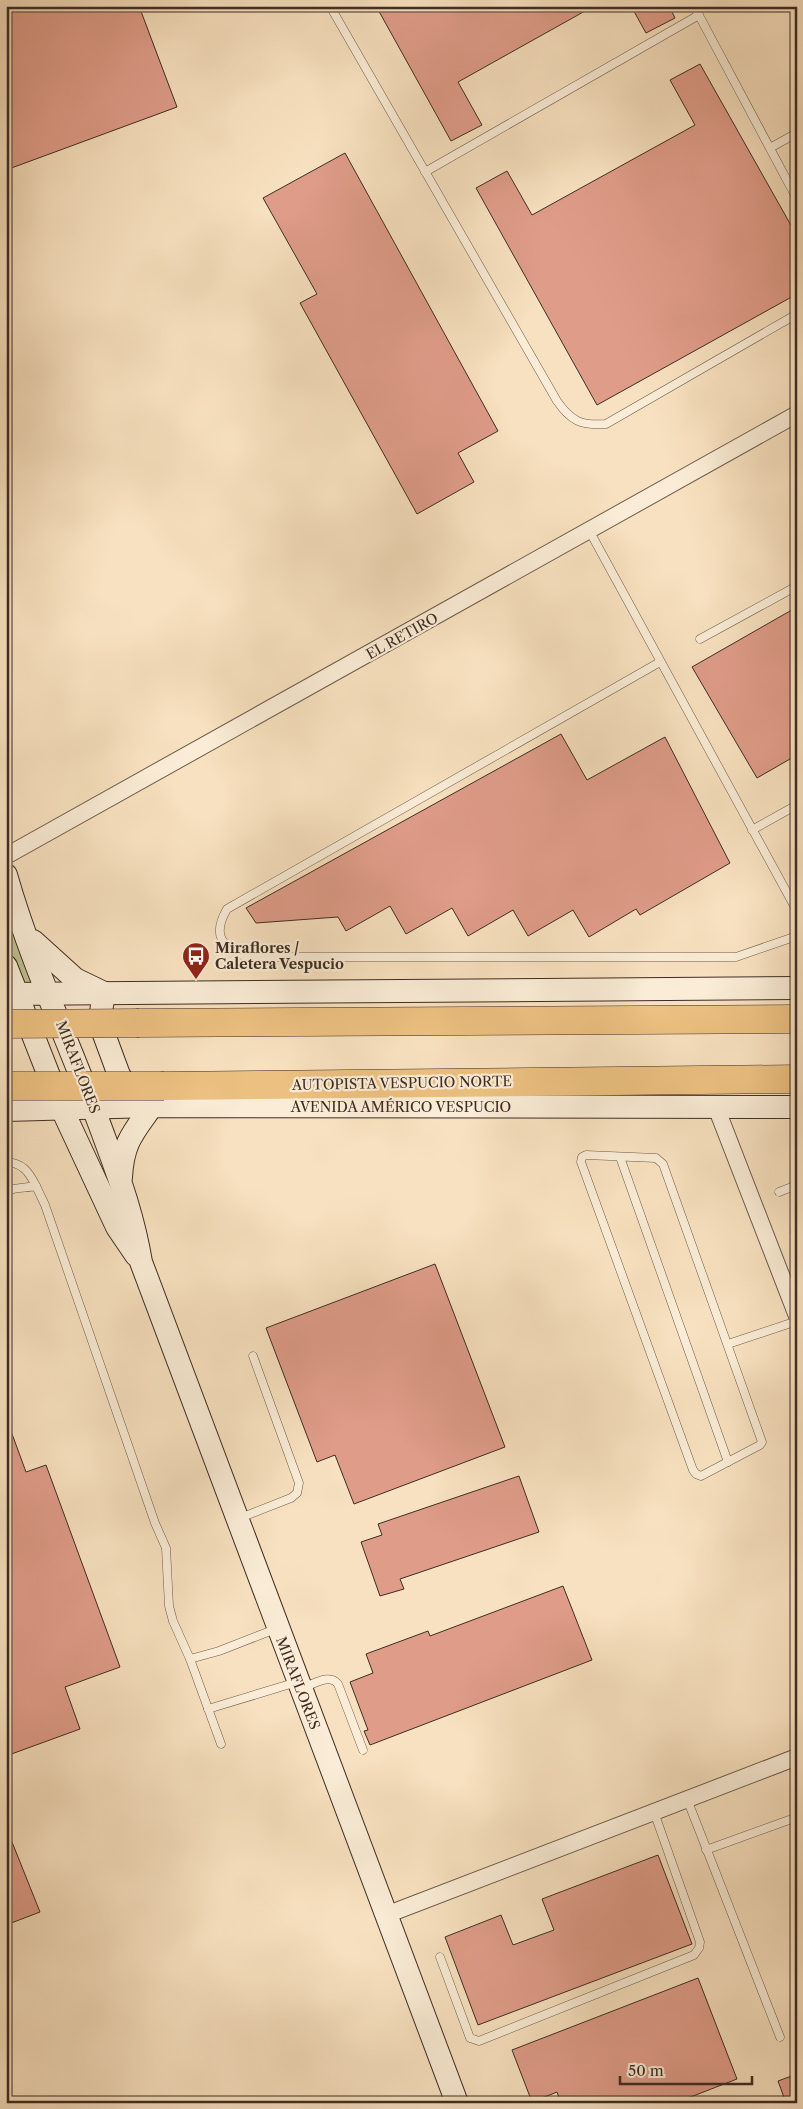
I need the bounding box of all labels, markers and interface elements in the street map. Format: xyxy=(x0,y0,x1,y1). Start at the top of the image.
street label: EL RETIRO xyxy=(363,609,441,663)
place label: Miraflores / Caletera Vespucio xyxy=(215,939,344,973)
bus stop icon: Miraflores / Caletera Vespucio xyxy=(181,941,211,980)
street label: MIRAFLORES xyxy=(52,1018,104,1116)
street label: AUTOPISTA VESPUCIO NORTE xyxy=(291,1072,512,1094)
street label: AVENIDA AMÉRICO VESPUCIO xyxy=(290,1098,511,1116)
street label: MIRAFLORES xyxy=(272,1634,324,1732)
scale bar xyxy=(620,2054,753,2086)
text: 50 m xyxy=(628,2061,664,2080)

